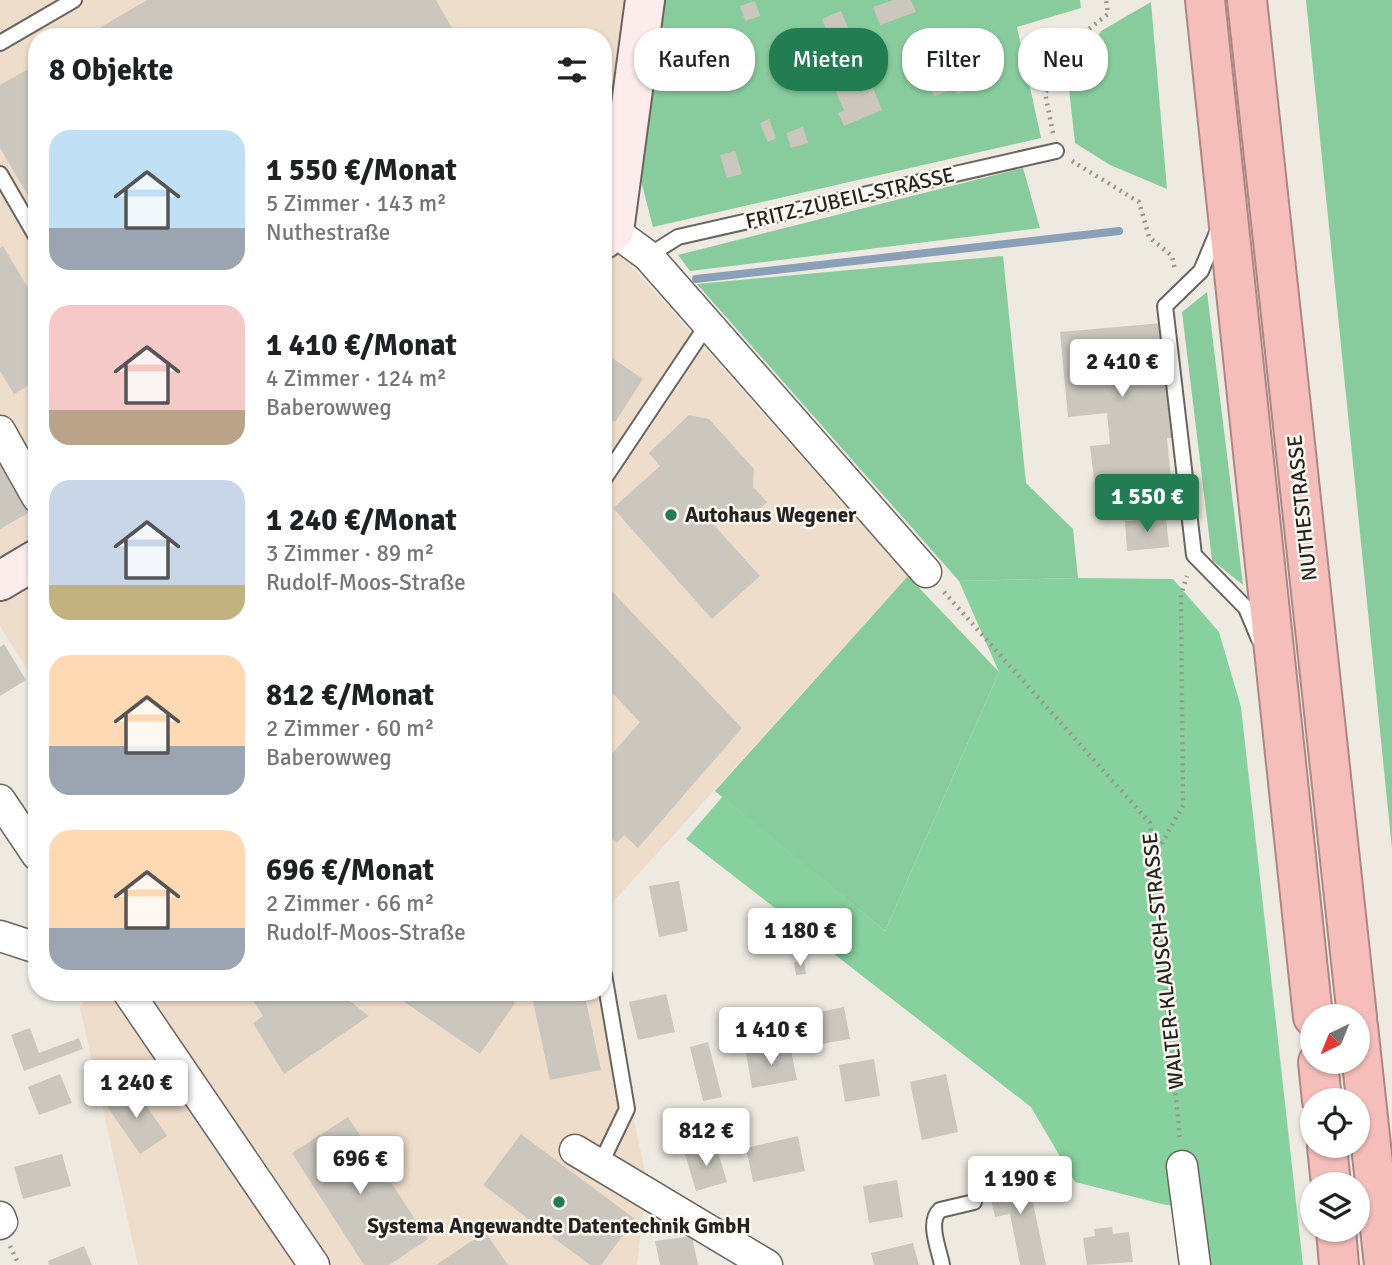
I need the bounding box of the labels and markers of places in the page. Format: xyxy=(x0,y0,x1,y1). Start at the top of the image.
pin: 2 410 € xyxy=(1057,340,1187,399)
pin: 1 550 € xyxy=(1082,475,1212,534)
place label: Autohaus Wegener xyxy=(685,502,857,528)
marker: Autohaus Wegener xyxy=(663,507,679,523)
pin: 1 180 € xyxy=(735,908,865,968)
pin: 1 410 € xyxy=(706,1007,836,1067)
pin: 1 240 € xyxy=(71,1060,201,1120)
pin: 812 € xyxy=(657,1108,755,1168)
pin: 696 € xyxy=(311,1136,409,1196)
pin: 1 190 € xyxy=(955,1156,1085,1216)
marker: Systema Angewandte Datentechnik GmbH xyxy=(551,1194,567,1210)
place label: Systema Angewandte Datentechnik GmbH xyxy=(367,1213,751,1239)

